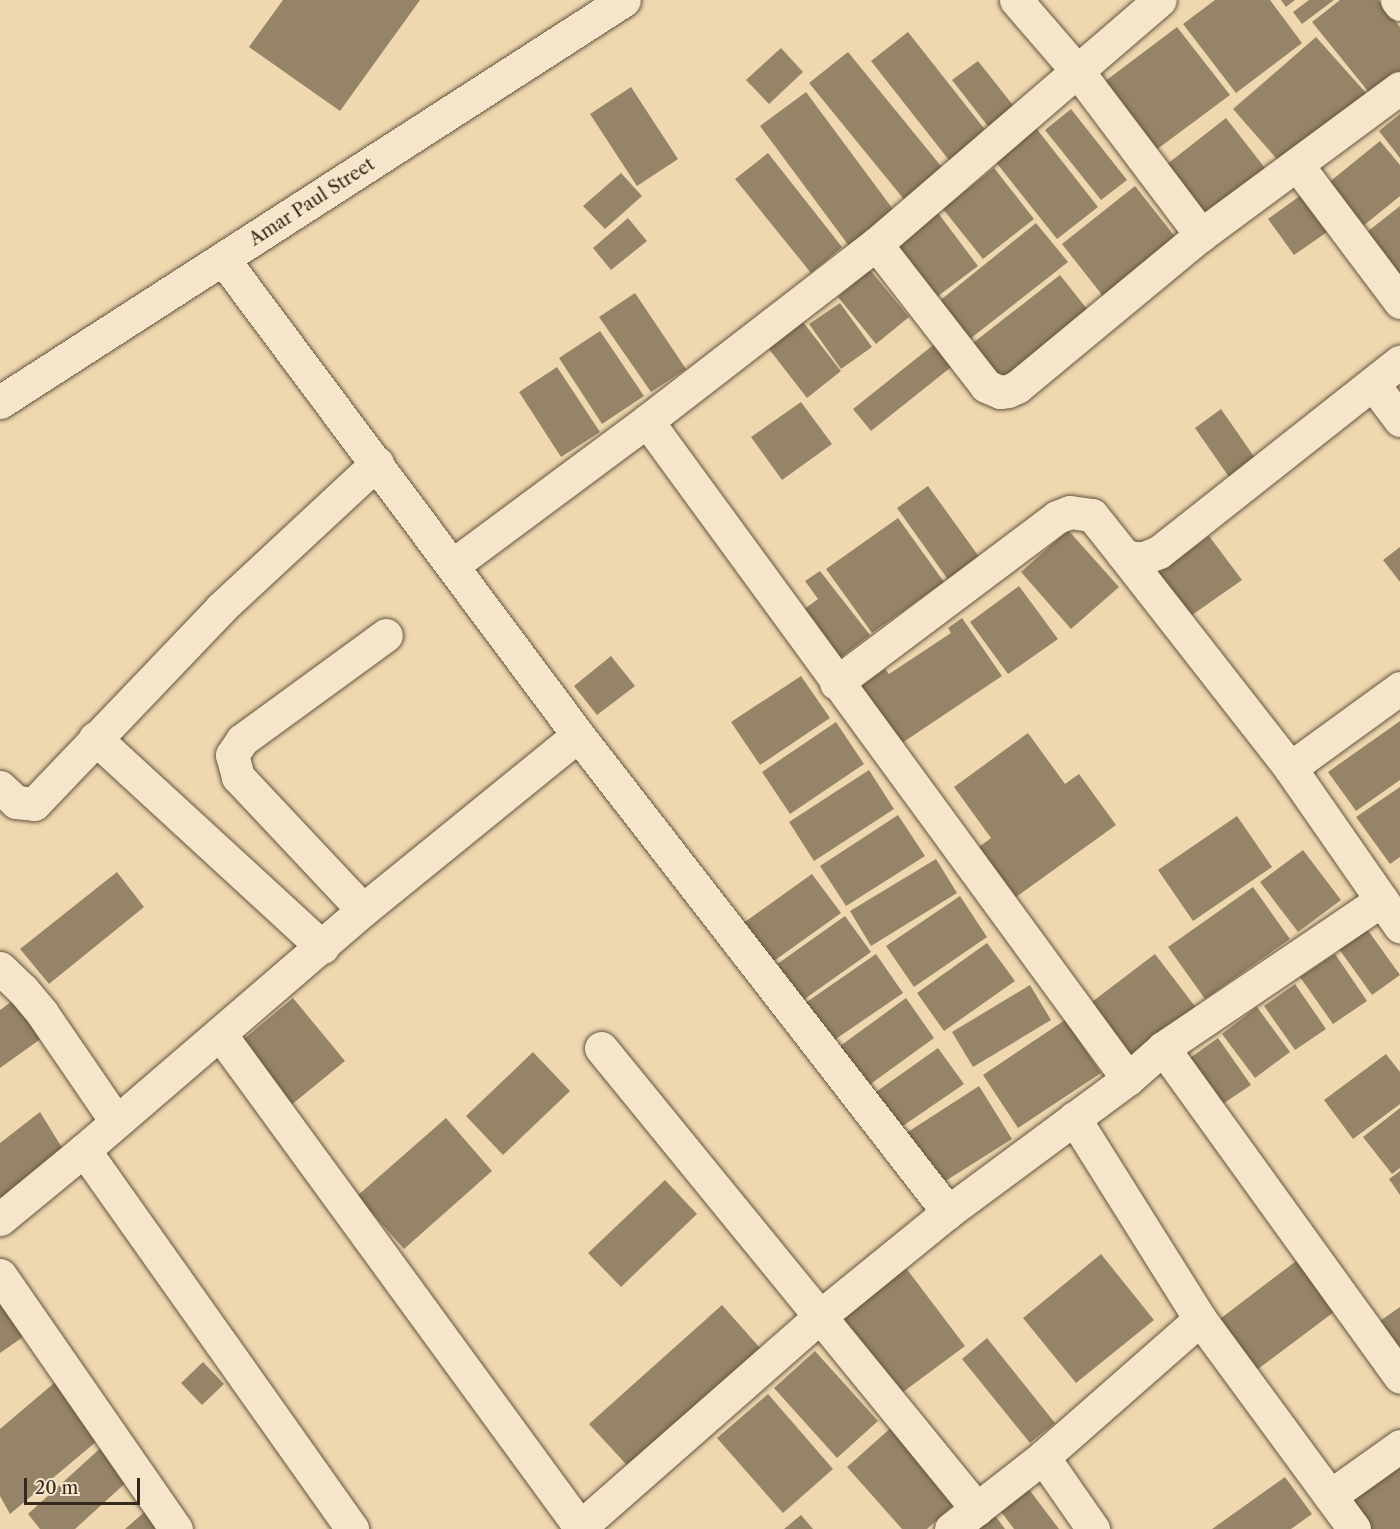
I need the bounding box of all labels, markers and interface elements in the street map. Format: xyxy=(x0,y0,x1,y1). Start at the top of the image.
street label: Amar Paul Street xyxy=(245,153,379,251)
scale bar xyxy=(27,1466,142,1504)
text: 20 m xyxy=(35,1477,78,1499)

